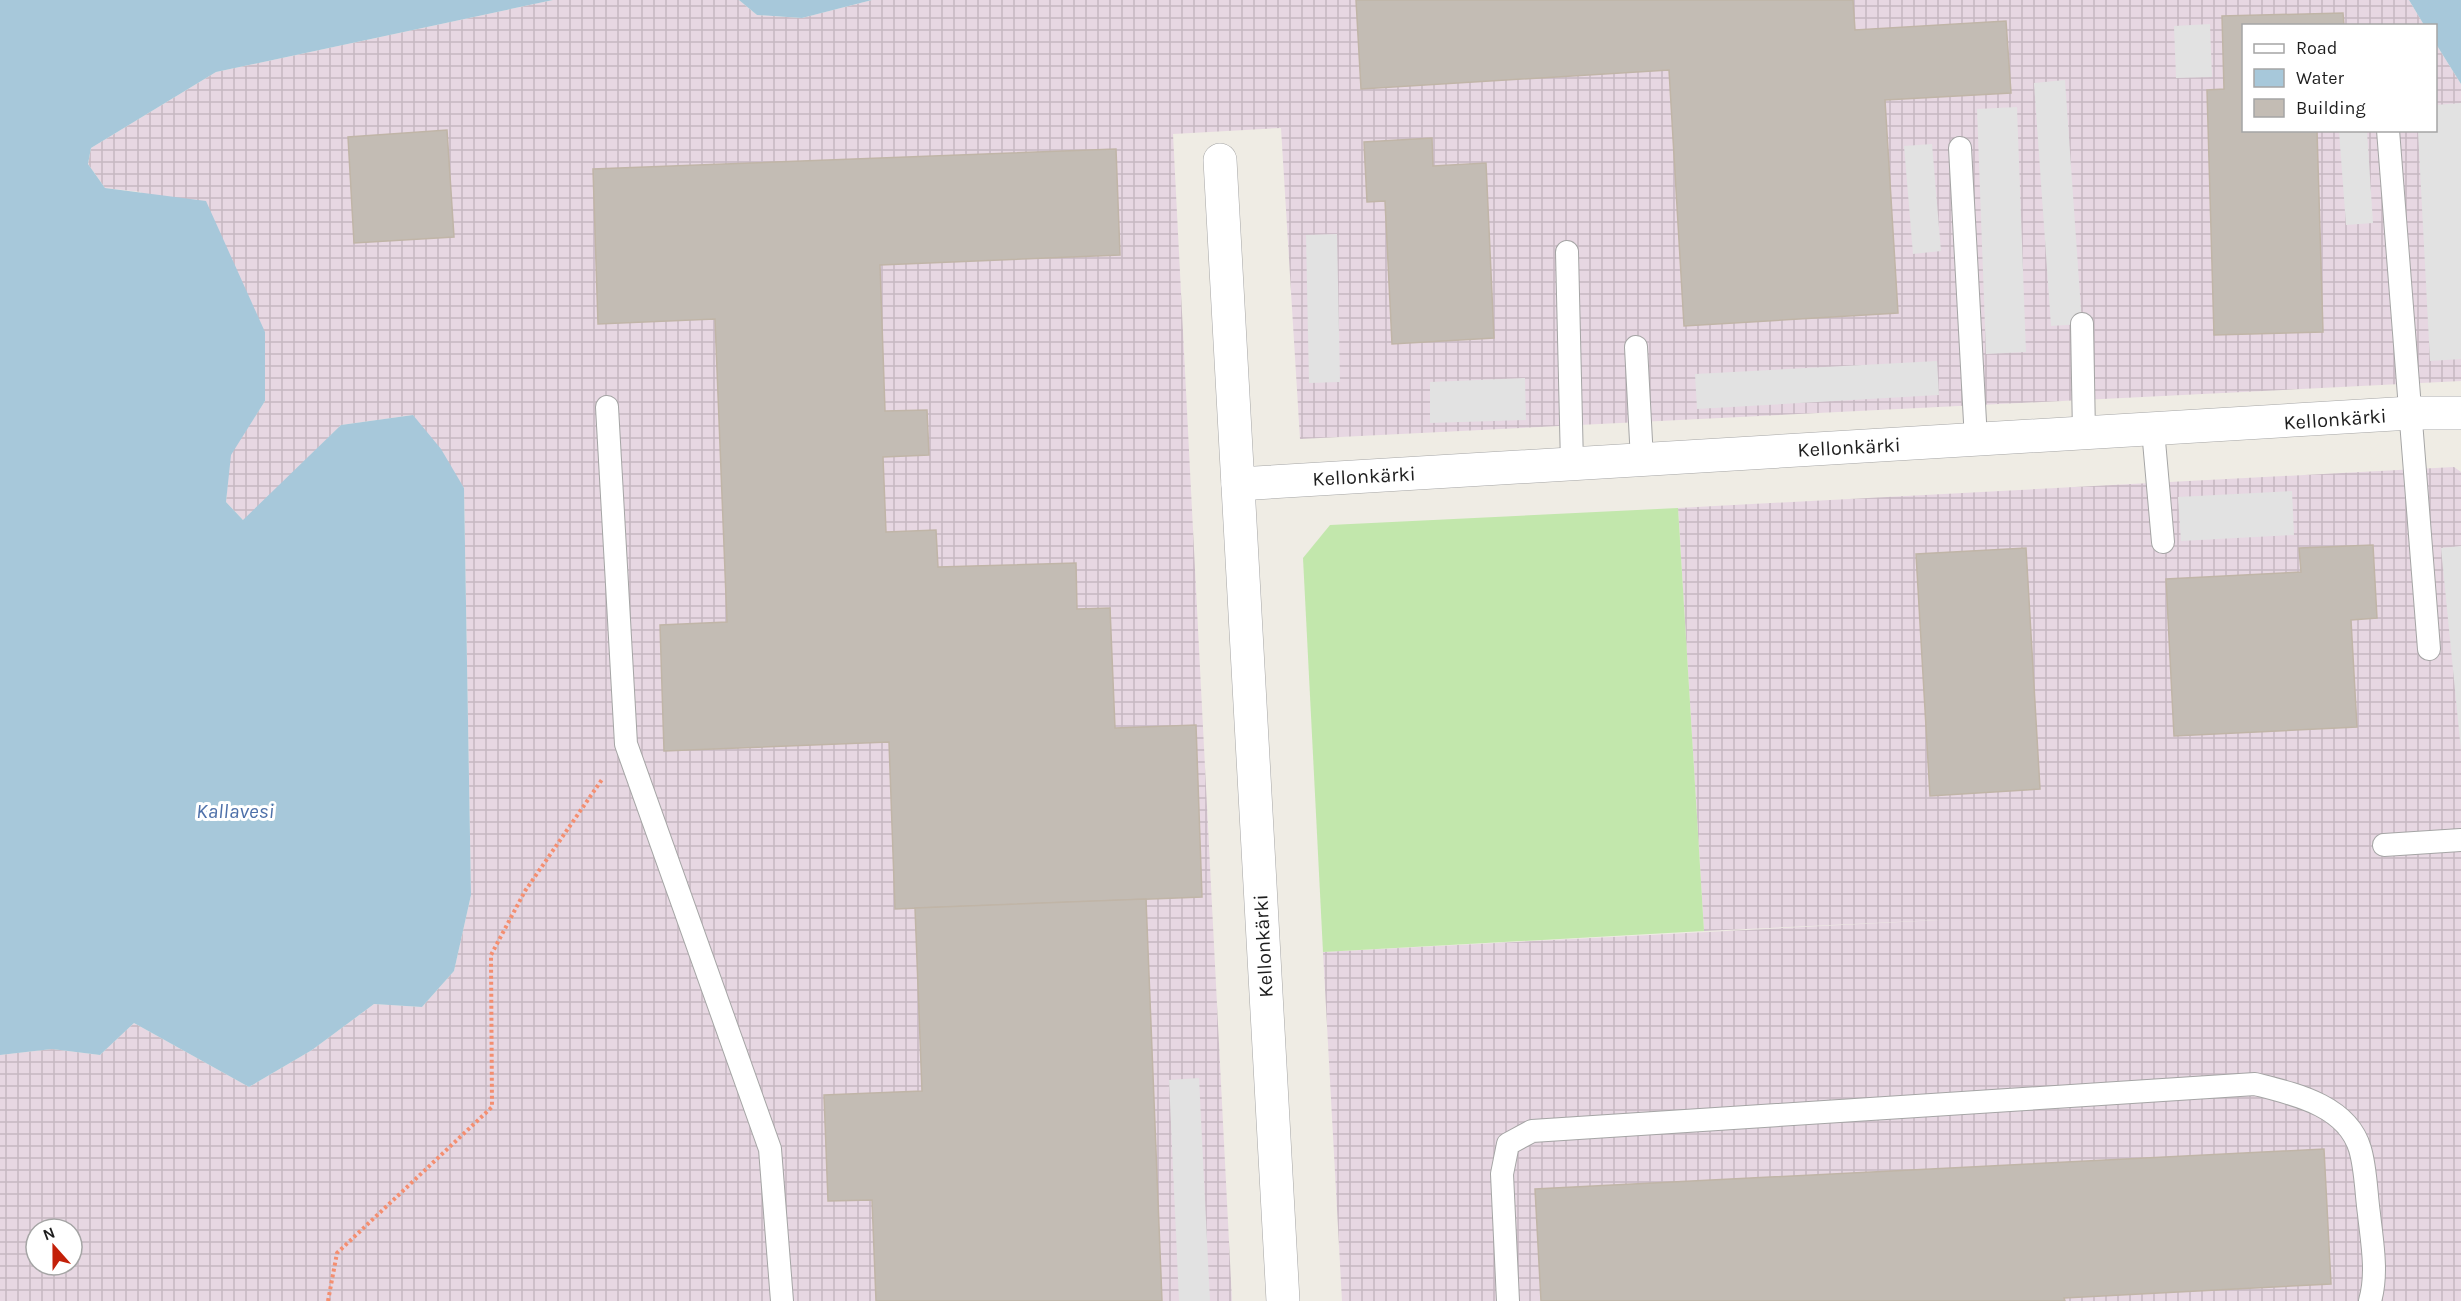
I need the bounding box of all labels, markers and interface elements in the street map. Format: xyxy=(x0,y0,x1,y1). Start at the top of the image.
legend xyxy=(2242,24,2437,132)
text: Road xyxy=(2296,37,2337,59)
text: Water xyxy=(2296,67,2344,89)
text: Building xyxy=(2296,97,2366,119)
street label: Kellonkärki xyxy=(2283,404,2387,435)
street label: Kellonkärki xyxy=(1797,433,1901,462)
street label: Kellonkärki xyxy=(1312,462,1416,491)
water label: Kallavesi xyxy=(196,799,274,823)
street label: Kellonkärki xyxy=(1249,894,1278,998)
north arrow xyxy=(24,1217,84,1277)
text: N xyxy=(40,1223,58,1244)

